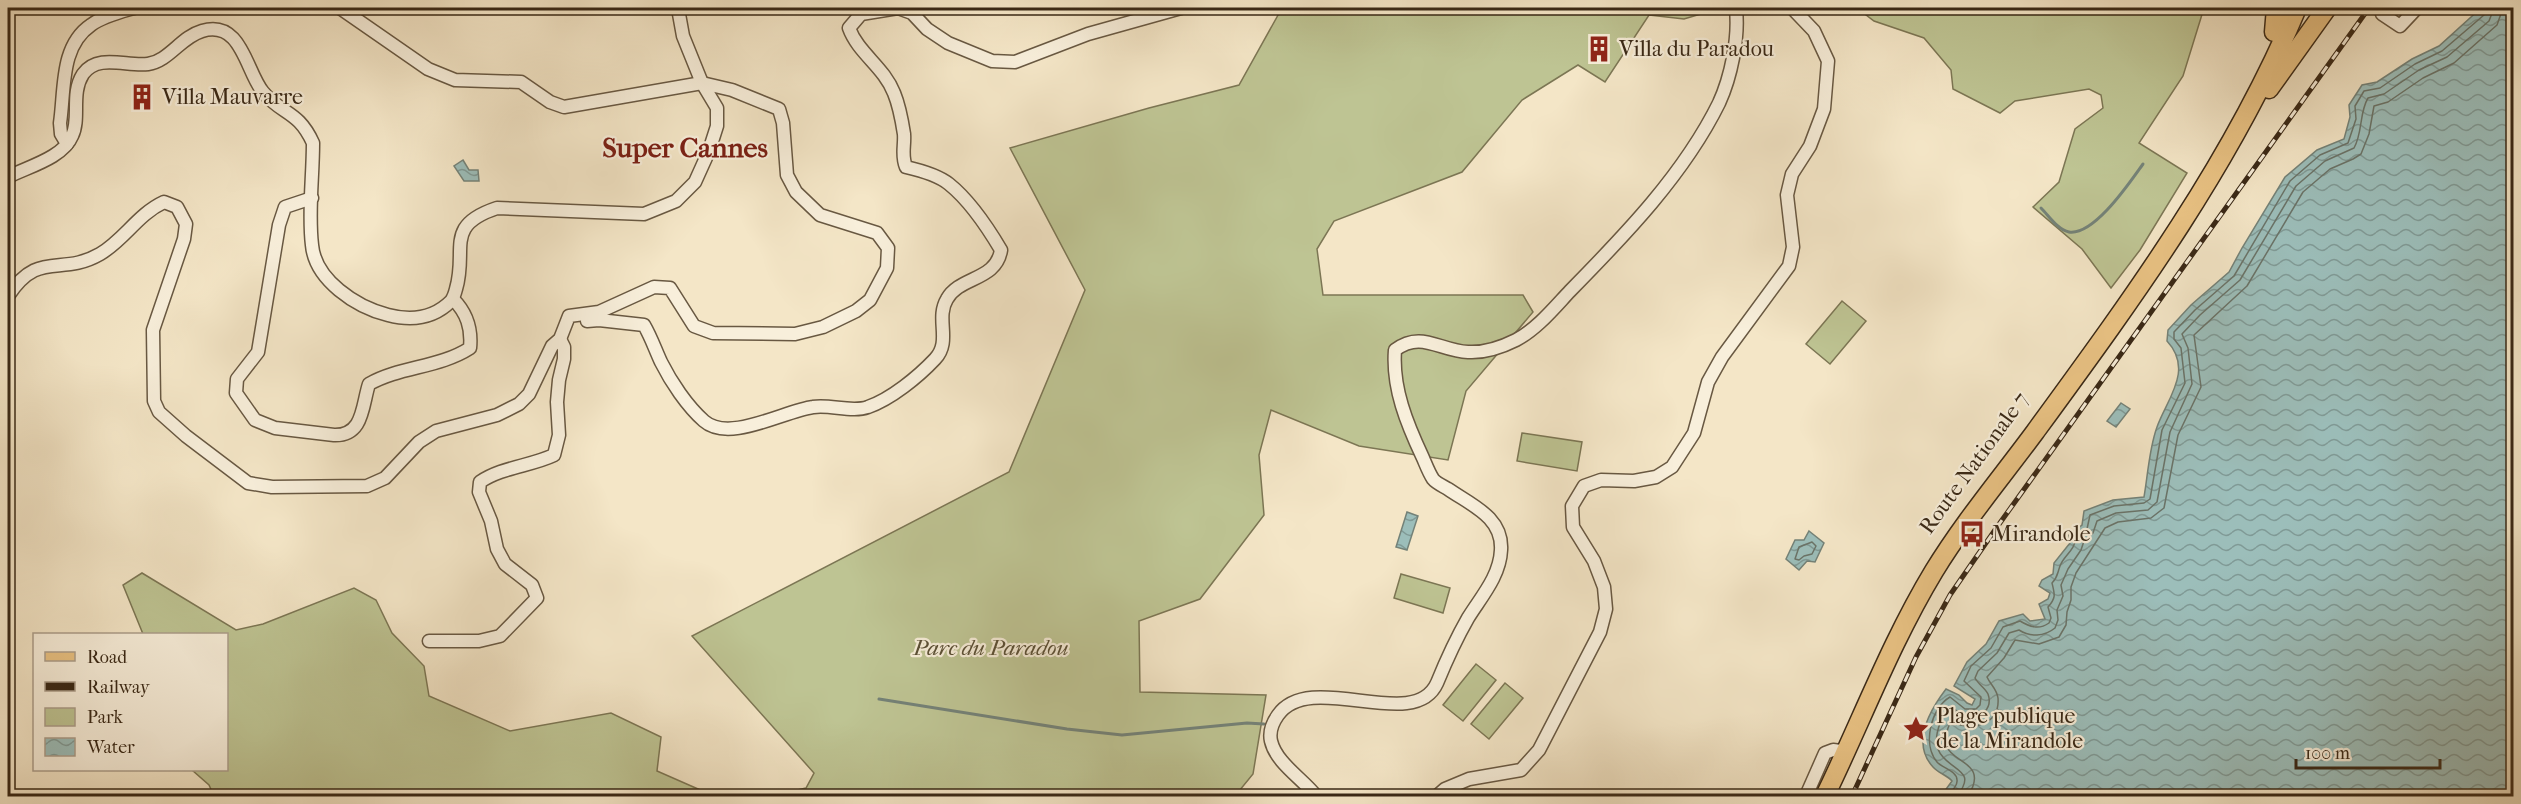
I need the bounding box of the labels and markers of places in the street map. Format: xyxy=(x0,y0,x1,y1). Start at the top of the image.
building icon: Villa du Paradou xyxy=(1584,34,1614,64)
place label: Villa du Paradou xyxy=(1618,36,1775,62)
building icon: Villa Mauvarre xyxy=(127,82,157,112)
place label: Villa Mauvarre xyxy=(161,84,303,110)
bus stop icon: Mirandole xyxy=(1957,519,1987,549)
place label: Mirandole xyxy=(1992,521,2091,547)
place label: Plage publique de la Mirandole xyxy=(1936,703,2083,754)
place icon: Plage publique de la Mirandole xyxy=(1901,714,1931,744)

